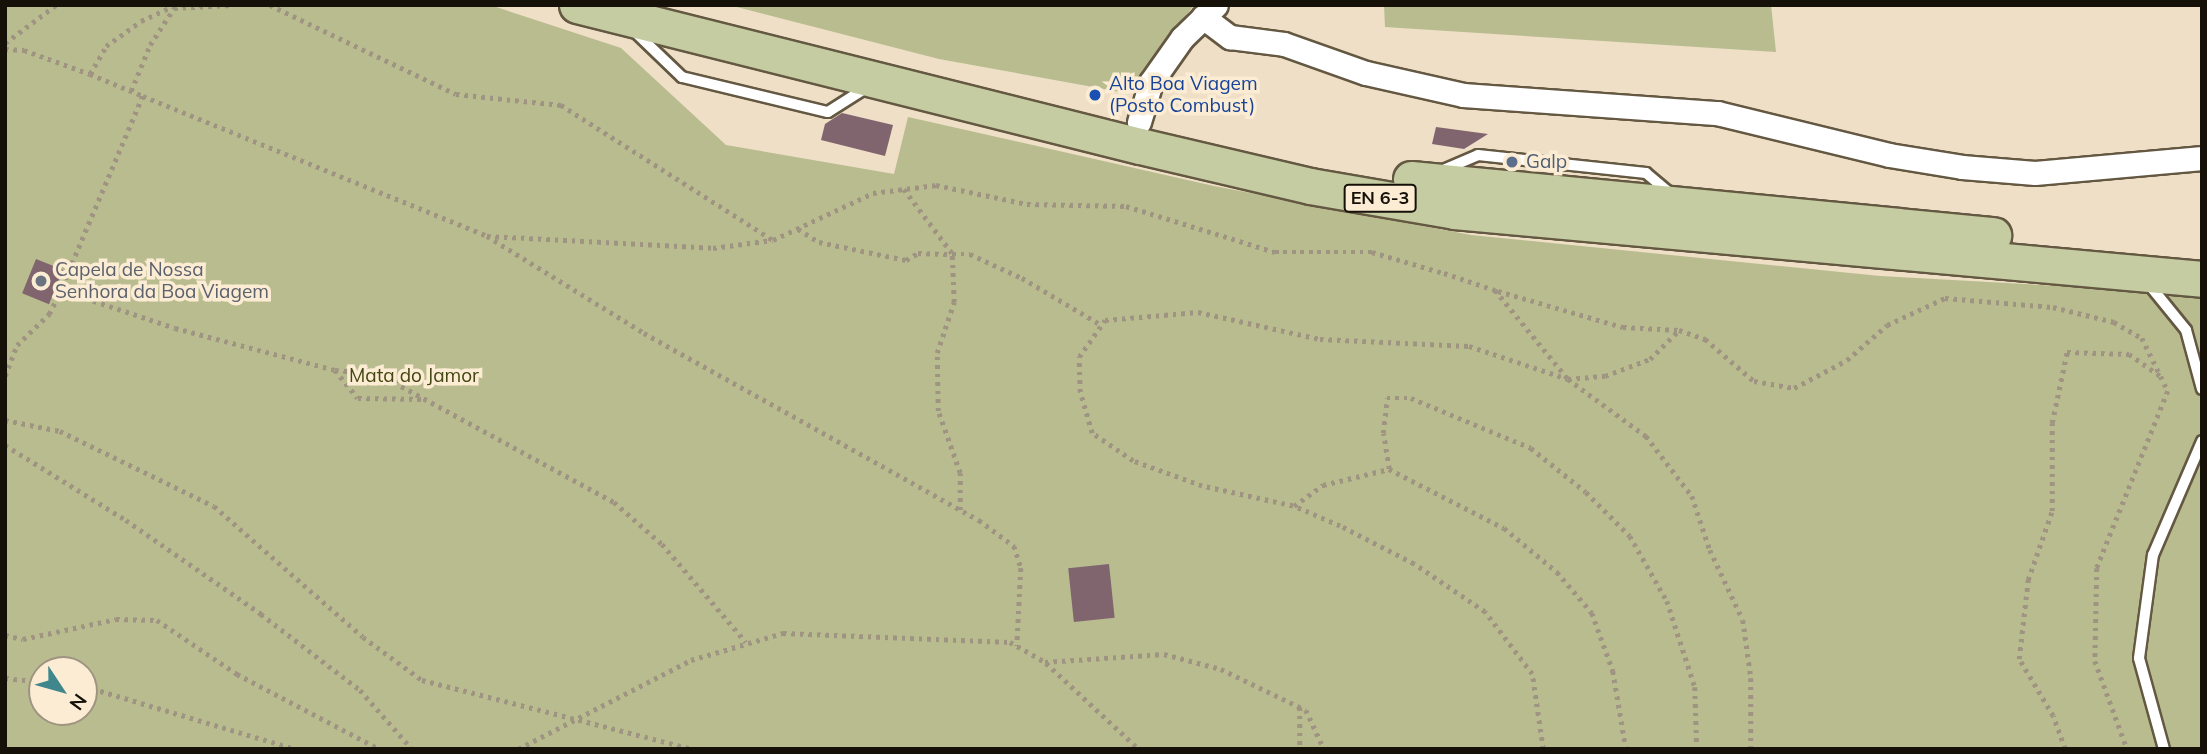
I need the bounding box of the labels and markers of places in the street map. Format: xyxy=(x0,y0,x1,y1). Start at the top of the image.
place label: Alto Boa Viagem (Posto Combust) xyxy=(1109,73,1258,117)
marker: Alto Boa Viagem (Posto Combust) xyxy=(1087,87,1103,103)
place label: Galp xyxy=(1526,151,1567,173)
marker: Galp xyxy=(1504,154,1520,170)
place label: Capela de Nossa Senhora da Boa Viagem xyxy=(55,259,269,303)
marker: Capela de Nossa Senhora da Boa Viagem xyxy=(33,273,49,289)

